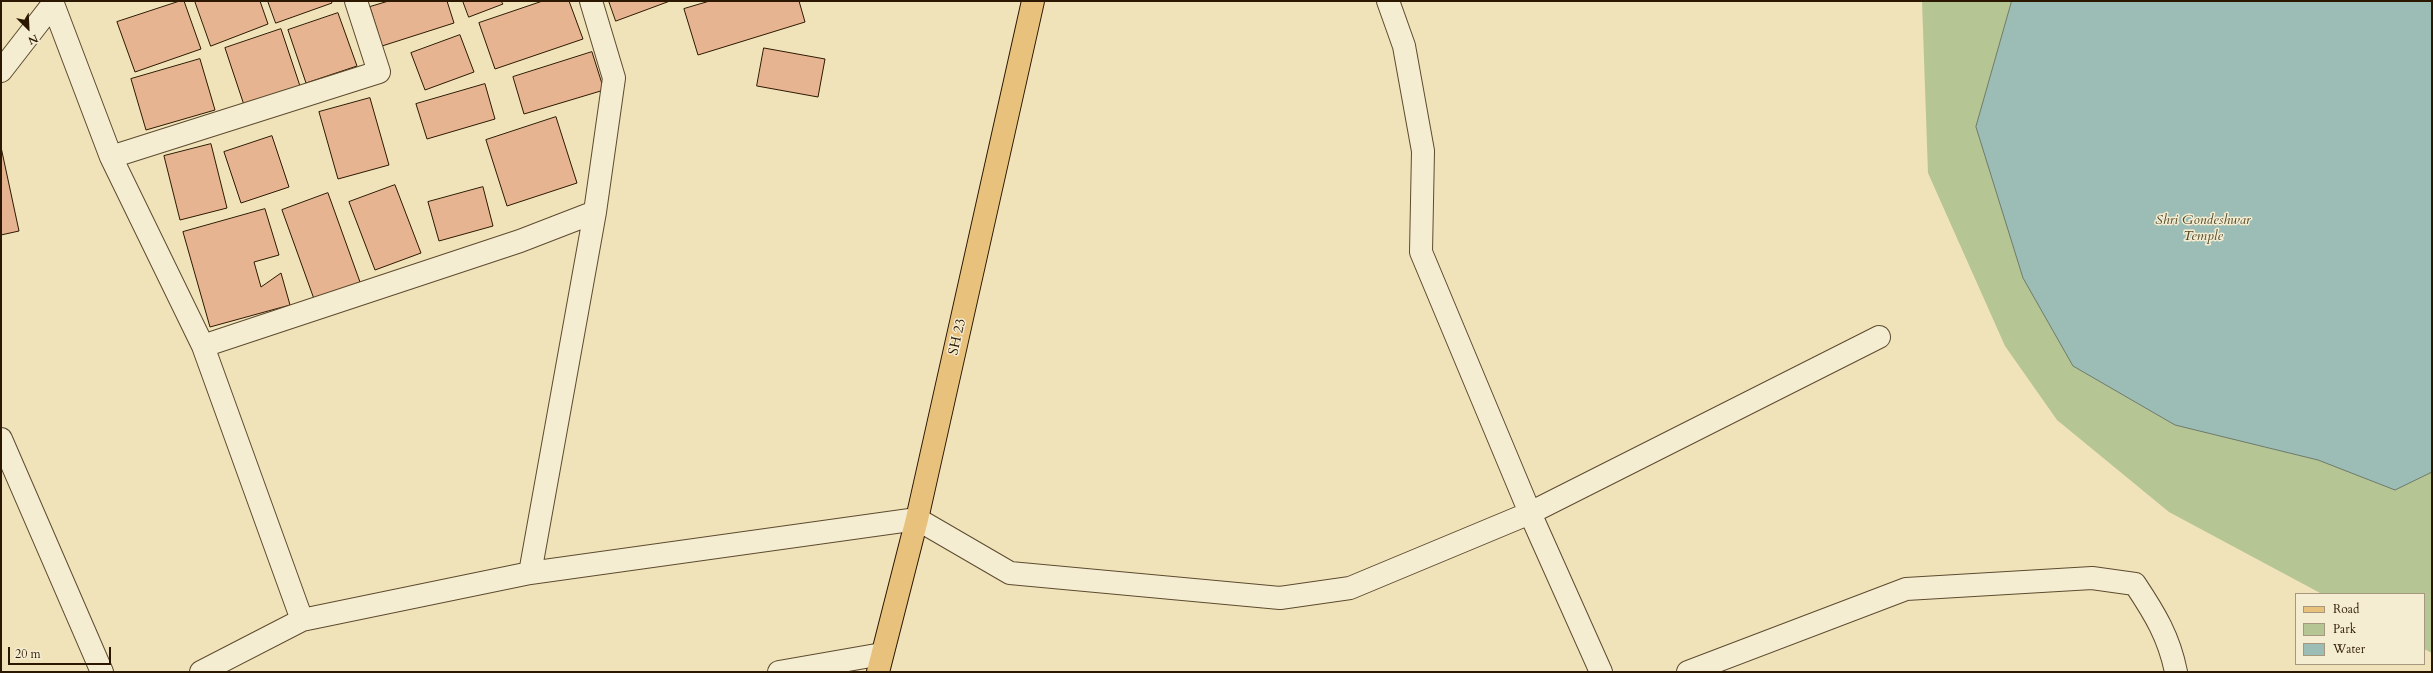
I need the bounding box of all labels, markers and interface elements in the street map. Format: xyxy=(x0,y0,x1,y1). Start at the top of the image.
north arrow xyxy=(8,8,48,48)
text: N xyxy=(26,31,41,48)
park label: Shri Gondeshwar Temple xyxy=(2155,213,2251,246)
street label: SH 23 xyxy=(946,317,970,357)
legend xyxy=(2295,593,2425,665)
text: Road xyxy=(2333,601,2359,617)
text: Park xyxy=(2333,621,2356,637)
scale bar xyxy=(10,639,113,665)
text: Water xyxy=(2333,641,2365,657)
text: 20 m xyxy=(15,646,41,662)

